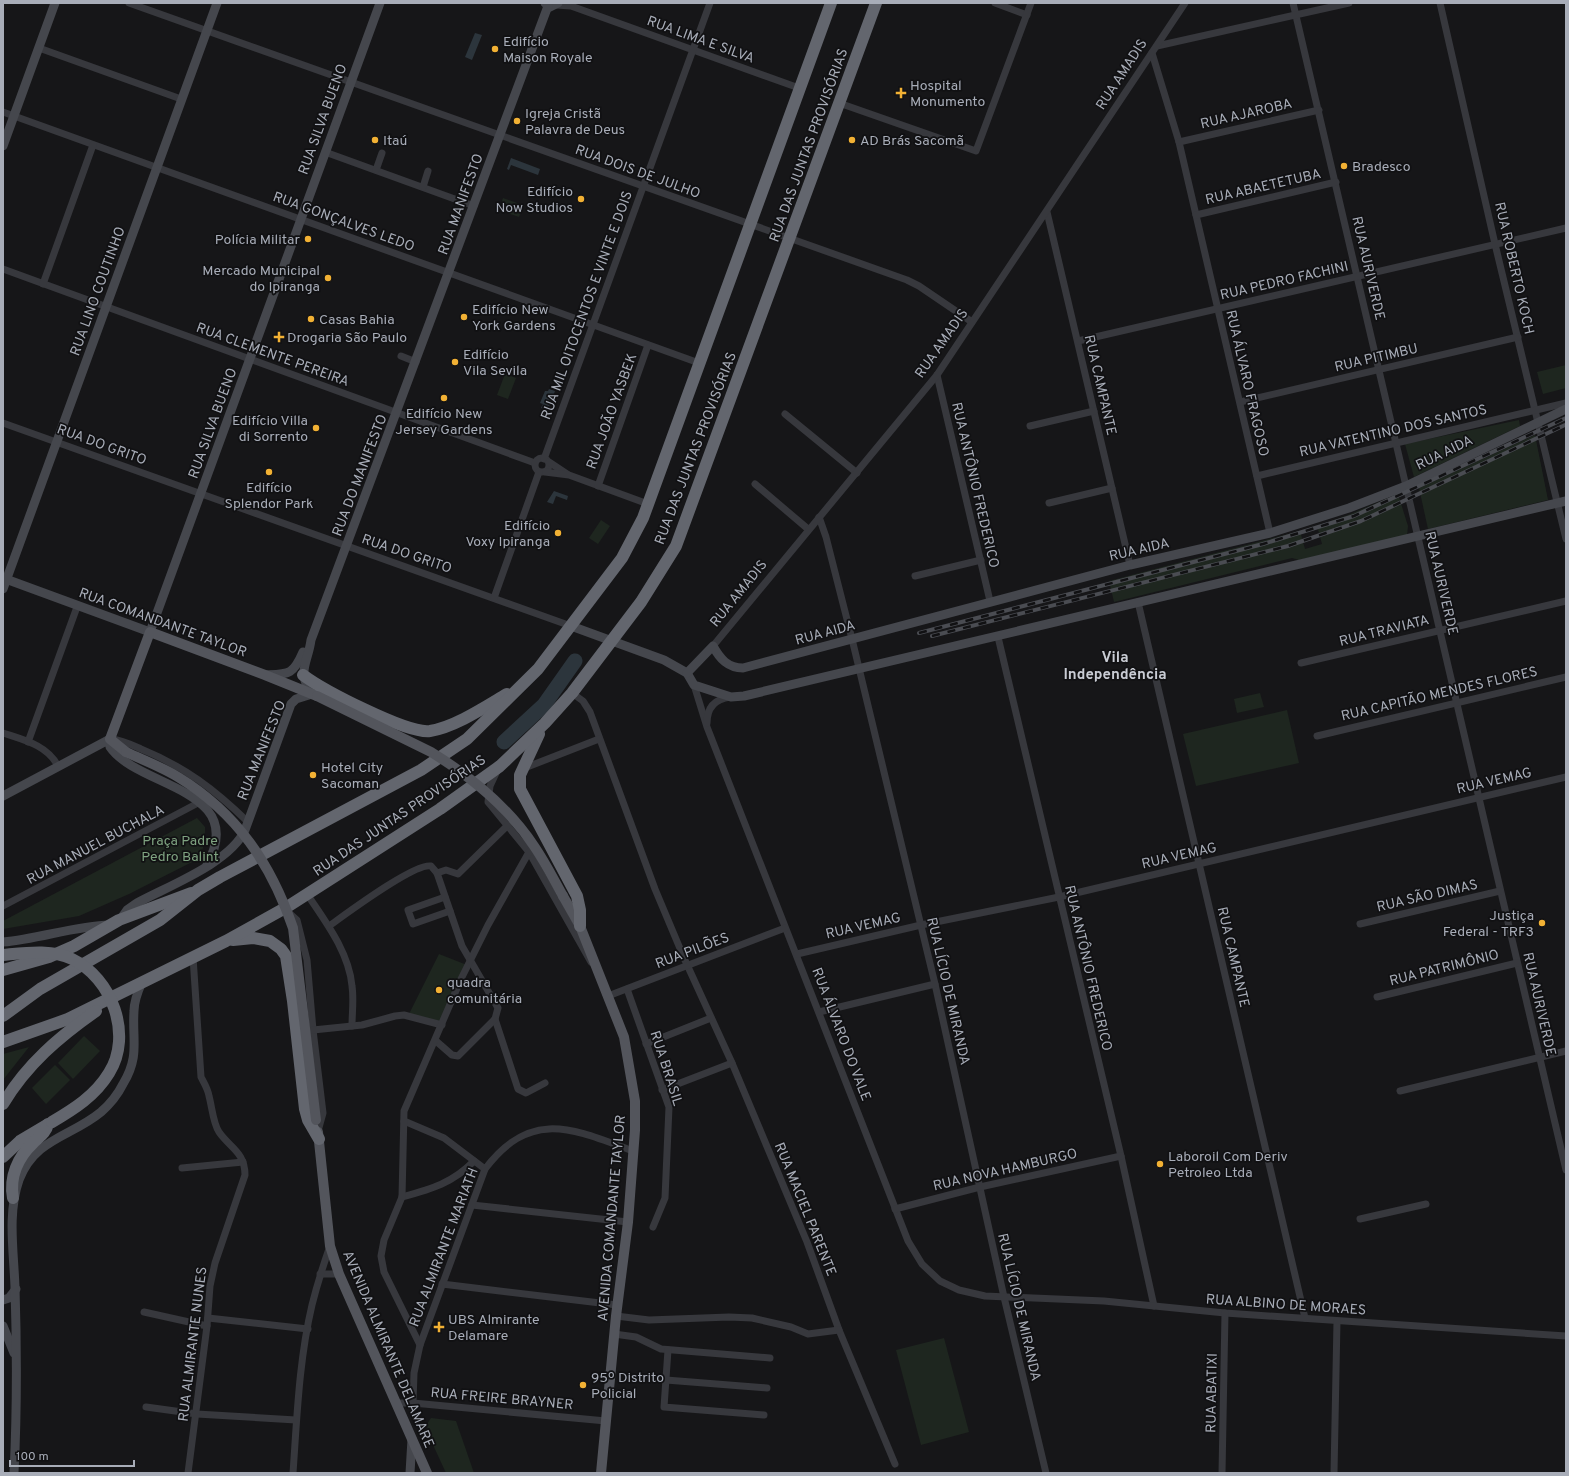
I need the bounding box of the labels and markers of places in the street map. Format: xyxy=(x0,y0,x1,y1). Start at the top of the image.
place label: Edifício Maison Royale xyxy=(503,34,593,67)
marker: Edifício Maison Royale xyxy=(490,44,500,54)
place label: Hospital Monumento xyxy=(910,78,985,111)
marker: Hospital Monumento xyxy=(895,87,907,99)
place label: Igreja Cristã Palavra de Deus xyxy=(525,106,625,139)
marker: Igreja Cristã Palavra de Deus xyxy=(512,116,522,126)
place label: Itaú xyxy=(383,133,407,150)
place label: AD Brás Sacomã xyxy=(860,133,964,150)
marker: Itaú xyxy=(370,135,380,145)
marker: AD Brás Sacomã xyxy=(847,135,857,145)
place label: Bradesco xyxy=(1352,159,1411,176)
marker: Bradesco xyxy=(1339,161,1349,171)
place label: Edifício Now Studios xyxy=(495,184,573,217)
marker: Edifício Now Studios xyxy=(576,194,586,204)
place label: Polícia Militar xyxy=(215,232,301,249)
marker: Polícia Militar xyxy=(303,234,313,244)
place label: Mercado Municipal do Ipiranga xyxy=(202,263,320,296)
marker: Mercado Municipal do Ipiranga xyxy=(323,273,333,283)
place label: Edifício New York Gardens xyxy=(472,302,556,335)
place label: Casas Bahia xyxy=(319,312,395,329)
marker: Edifício New York Gardens xyxy=(459,312,469,322)
marker: Casas Bahia xyxy=(306,314,316,324)
place label: Drogaria São Paulo xyxy=(287,330,407,347)
marker: Drogaria São Paulo xyxy=(274,332,284,342)
place label: Edifício Vila Sevila xyxy=(463,347,527,380)
marker: Edifício Vila Sevila xyxy=(450,357,460,367)
marker: Edifício New Jersey Gardens xyxy=(439,393,449,403)
place label: Edifício New Jersey Gardens xyxy=(395,406,493,439)
place label: Edifício Villa di Sorrento xyxy=(232,413,308,446)
marker: Edifício Villa di Sorrento xyxy=(311,423,321,433)
marker: Edifício Splendor Park xyxy=(264,467,274,477)
place label: Edifício Splendor Park xyxy=(225,480,313,513)
place label: Edifício Voxy Ipiranga xyxy=(465,518,550,551)
marker: Edifício Voxy Ipiranga xyxy=(553,528,563,538)
place label: Hotel City Sacoman xyxy=(321,760,383,793)
marker: Hotel City Sacoman xyxy=(308,770,318,780)
place label: Justiça Federal - TRF3 xyxy=(1443,908,1534,941)
marker: Justiça Federal - TRF3 xyxy=(1537,918,1547,928)
place label: quadra comunitária xyxy=(447,975,522,1008)
marker: quadra comunitária xyxy=(434,985,444,995)
place label: Laboroil Com Deriv Petroleo Ltda xyxy=(1168,1149,1288,1182)
marker: Laboroil Com Deriv Petroleo Ltda xyxy=(1155,1159,1165,1169)
place label: UBS Almirante Delamare xyxy=(448,1312,540,1345)
marker: UBS Almirante Delamare xyxy=(433,1321,445,1333)
place label: 95º Distrito Policial xyxy=(591,1370,664,1403)
marker: 95º Distrito Policial xyxy=(578,1380,588,1390)

